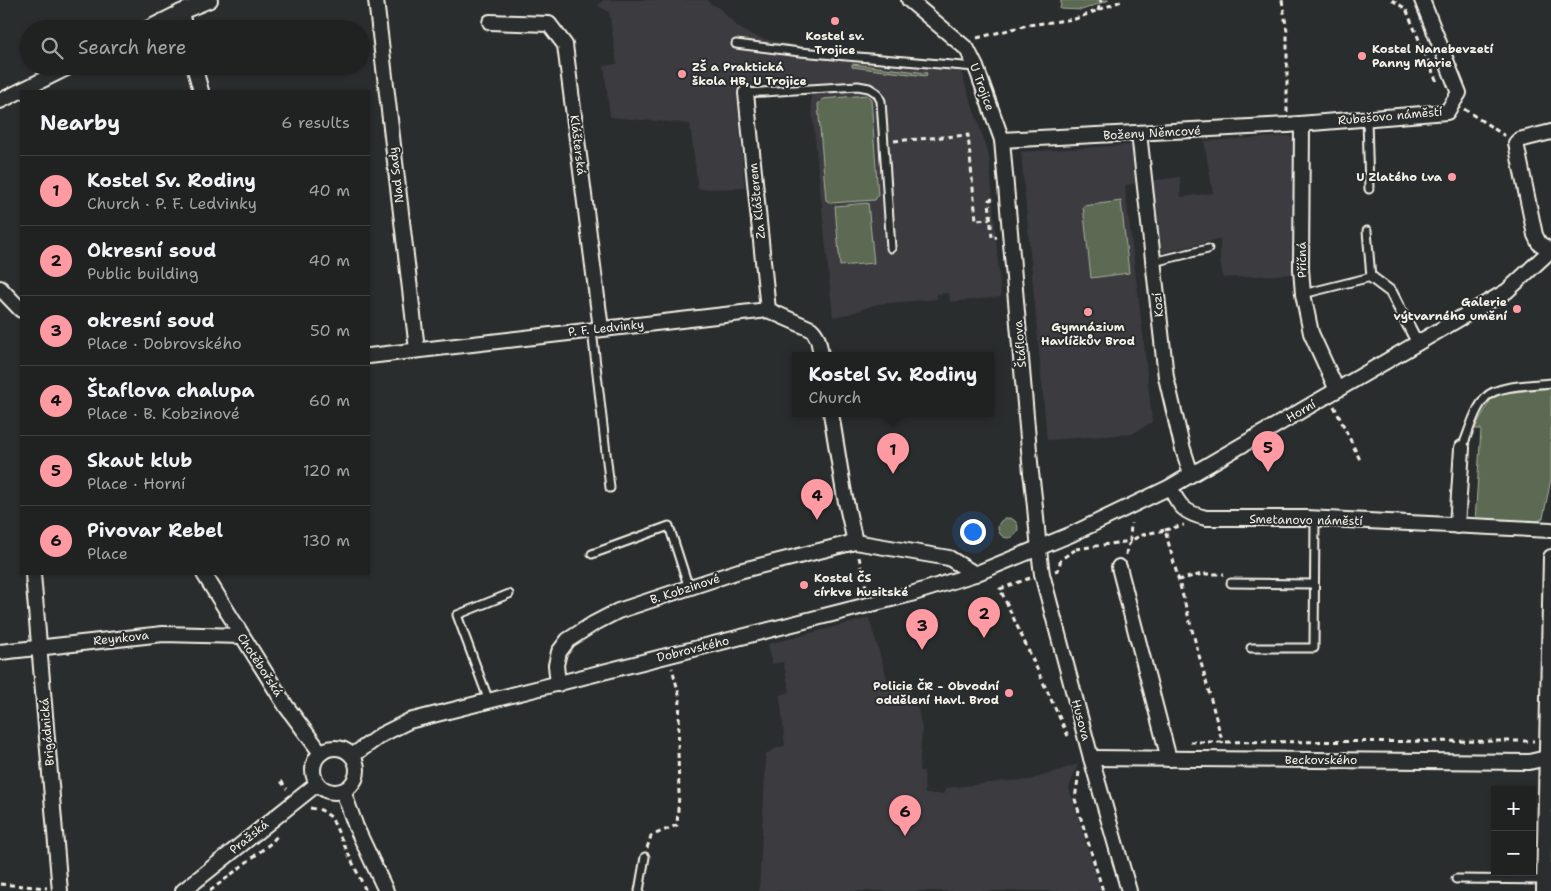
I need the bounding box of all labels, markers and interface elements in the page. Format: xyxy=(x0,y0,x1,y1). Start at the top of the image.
marker: Kostel sv. Trojice xyxy=(829,15,841,27)
search box xyxy=(20,20,370,75)
place label: Kostel sv. Trojice xyxy=(805,28,865,58)
icon: search xyxy=(38,34,66,62)
text: Search here xyxy=(78,35,187,60)
place label: Kostel Nanebevzetí Panny Marie xyxy=(1372,41,1494,71)
marker: Kostel Nanebevzetí Panny Marie xyxy=(1356,50,1368,62)
place label: ZŠ a Praktická škola HB, U Trojice xyxy=(692,59,807,89)
street label: U Trojice xyxy=(966,61,998,113)
marker: ZŠ a Praktická škola HB, U Trojice xyxy=(676,68,688,80)
street label: Rubešovo náměstí xyxy=(1337,103,1444,129)
text: Nearby xyxy=(40,109,120,137)
text: 6 results xyxy=(281,112,350,133)
street label: Klášterská xyxy=(566,114,590,177)
street label: Boženy Němcové xyxy=(1103,122,1201,144)
street label: Nad Sady xyxy=(385,146,407,204)
street label: Za Klášterem xyxy=(745,162,769,240)
text: Kostel Sv. Rodiny xyxy=(87,168,256,193)
place label: U Zlatého Lva xyxy=(1356,169,1443,185)
marker: U Zlatého Lva xyxy=(1446,171,1458,183)
text: 1 xyxy=(52,180,60,201)
text: 40 m xyxy=(308,180,350,201)
text: Church · P. F. Ledvinky xyxy=(87,193,257,214)
text: Okresní soud xyxy=(87,238,216,263)
street label: Příčná xyxy=(1294,241,1310,278)
text: 2 xyxy=(50,250,62,271)
text: 40 m xyxy=(308,250,350,271)
text: Public building xyxy=(87,263,199,284)
street label: Kozí xyxy=(1149,291,1167,318)
place label: Galerie výtvarného umění xyxy=(1393,294,1507,324)
marker: Galerie výtvarného umění xyxy=(1511,303,1523,315)
marker: Gymnázium Havlíčkův Brod xyxy=(1082,306,1094,318)
text: okresní soud xyxy=(87,308,215,333)
street label: P. F. Ledvinky xyxy=(567,316,645,340)
street label: Štáflova xyxy=(1010,319,1030,368)
place label: Gymnázium Havlíčkův Brod xyxy=(1041,319,1135,349)
text: 3 xyxy=(50,320,62,341)
text: 50 m xyxy=(310,320,350,341)
text: Place · Dobrovského xyxy=(87,333,242,354)
popup xyxy=(792,352,994,417)
text: Kostel Sv. Rodiny xyxy=(809,362,977,387)
text: Štaflova chalupa xyxy=(87,378,255,403)
text: Church xyxy=(809,387,862,408)
text: 4 xyxy=(50,390,62,411)
text: 60 m xyxy=(309,390,350,411)
street label: Horní xyxy=(1283,396,1319,426)
text: Place · B. Kobzinové xyxy=(87,403,240,424)
pin: 5 xyxy=(1252,431,1284,472)
pin: 1 xyxy=(877,433,909,474)
text: Skaut klub xyxy=(87,448,192,473)
text: 5 xyxy=(51,460,61,481)
text: 120 m xyxy=(303,460,350,481)
text: Place · Horní xyxy=(87,473,185,494)
pin: 4 xyxy=(801,479,833,520)
street label: Smetanovo náměstí xyxy=(1249,511,1364,529)
text: Pivovar Rebel xyxy=(87,518,223,543)
your location xyxy=(960,519,986,545)
text: 6 xyxy=(50,530,62,551)
text: 130 m xyxy=(303,530,350,551)
text: Place xyxy=(87,543,128,564)
street label: B. Kobzinové xyxy=(648,570,722,608)
place label: Kostel ČS církve husitské xyxy=(814,570,908,600)
marker: Kostel ČS církve husitské xyxy=(798,579,810,591)
pin: 2 xyxy=(968,597,1000,638)
pin: 3 xyxy=(906,609,938,650)
street label: Reynkova xyxy=(92,627,150,649)
street label: Chotěbořská xyxy=(234,630,287,700)
street label: Dobrovského xyxy=(655,632,731,666)
place label: Policie ČR - Obvodní oddělení Havl. Brod xyxy=(873,678,999,708)
marker: Policie ČR - Obvodní oddělení Havl. Brod xyxy=(1003,687,1015,699)
street label: Brigádnická xyxy=(36,697,58,767)
street label: Husova xyxy=(1068,698,1094,743)
street label: Beckovského xyxy=(1285,752,1357,768)
map controls xyxy=(1491,786,1536,876)
button: + xyxy=(1491,786,1536,831)
pin: 6 xyxy=(889,795,921,836)
street label: Pražská xyxy=(226,816,272,858)
button: − xyxy=(1491,831,1536,876)

